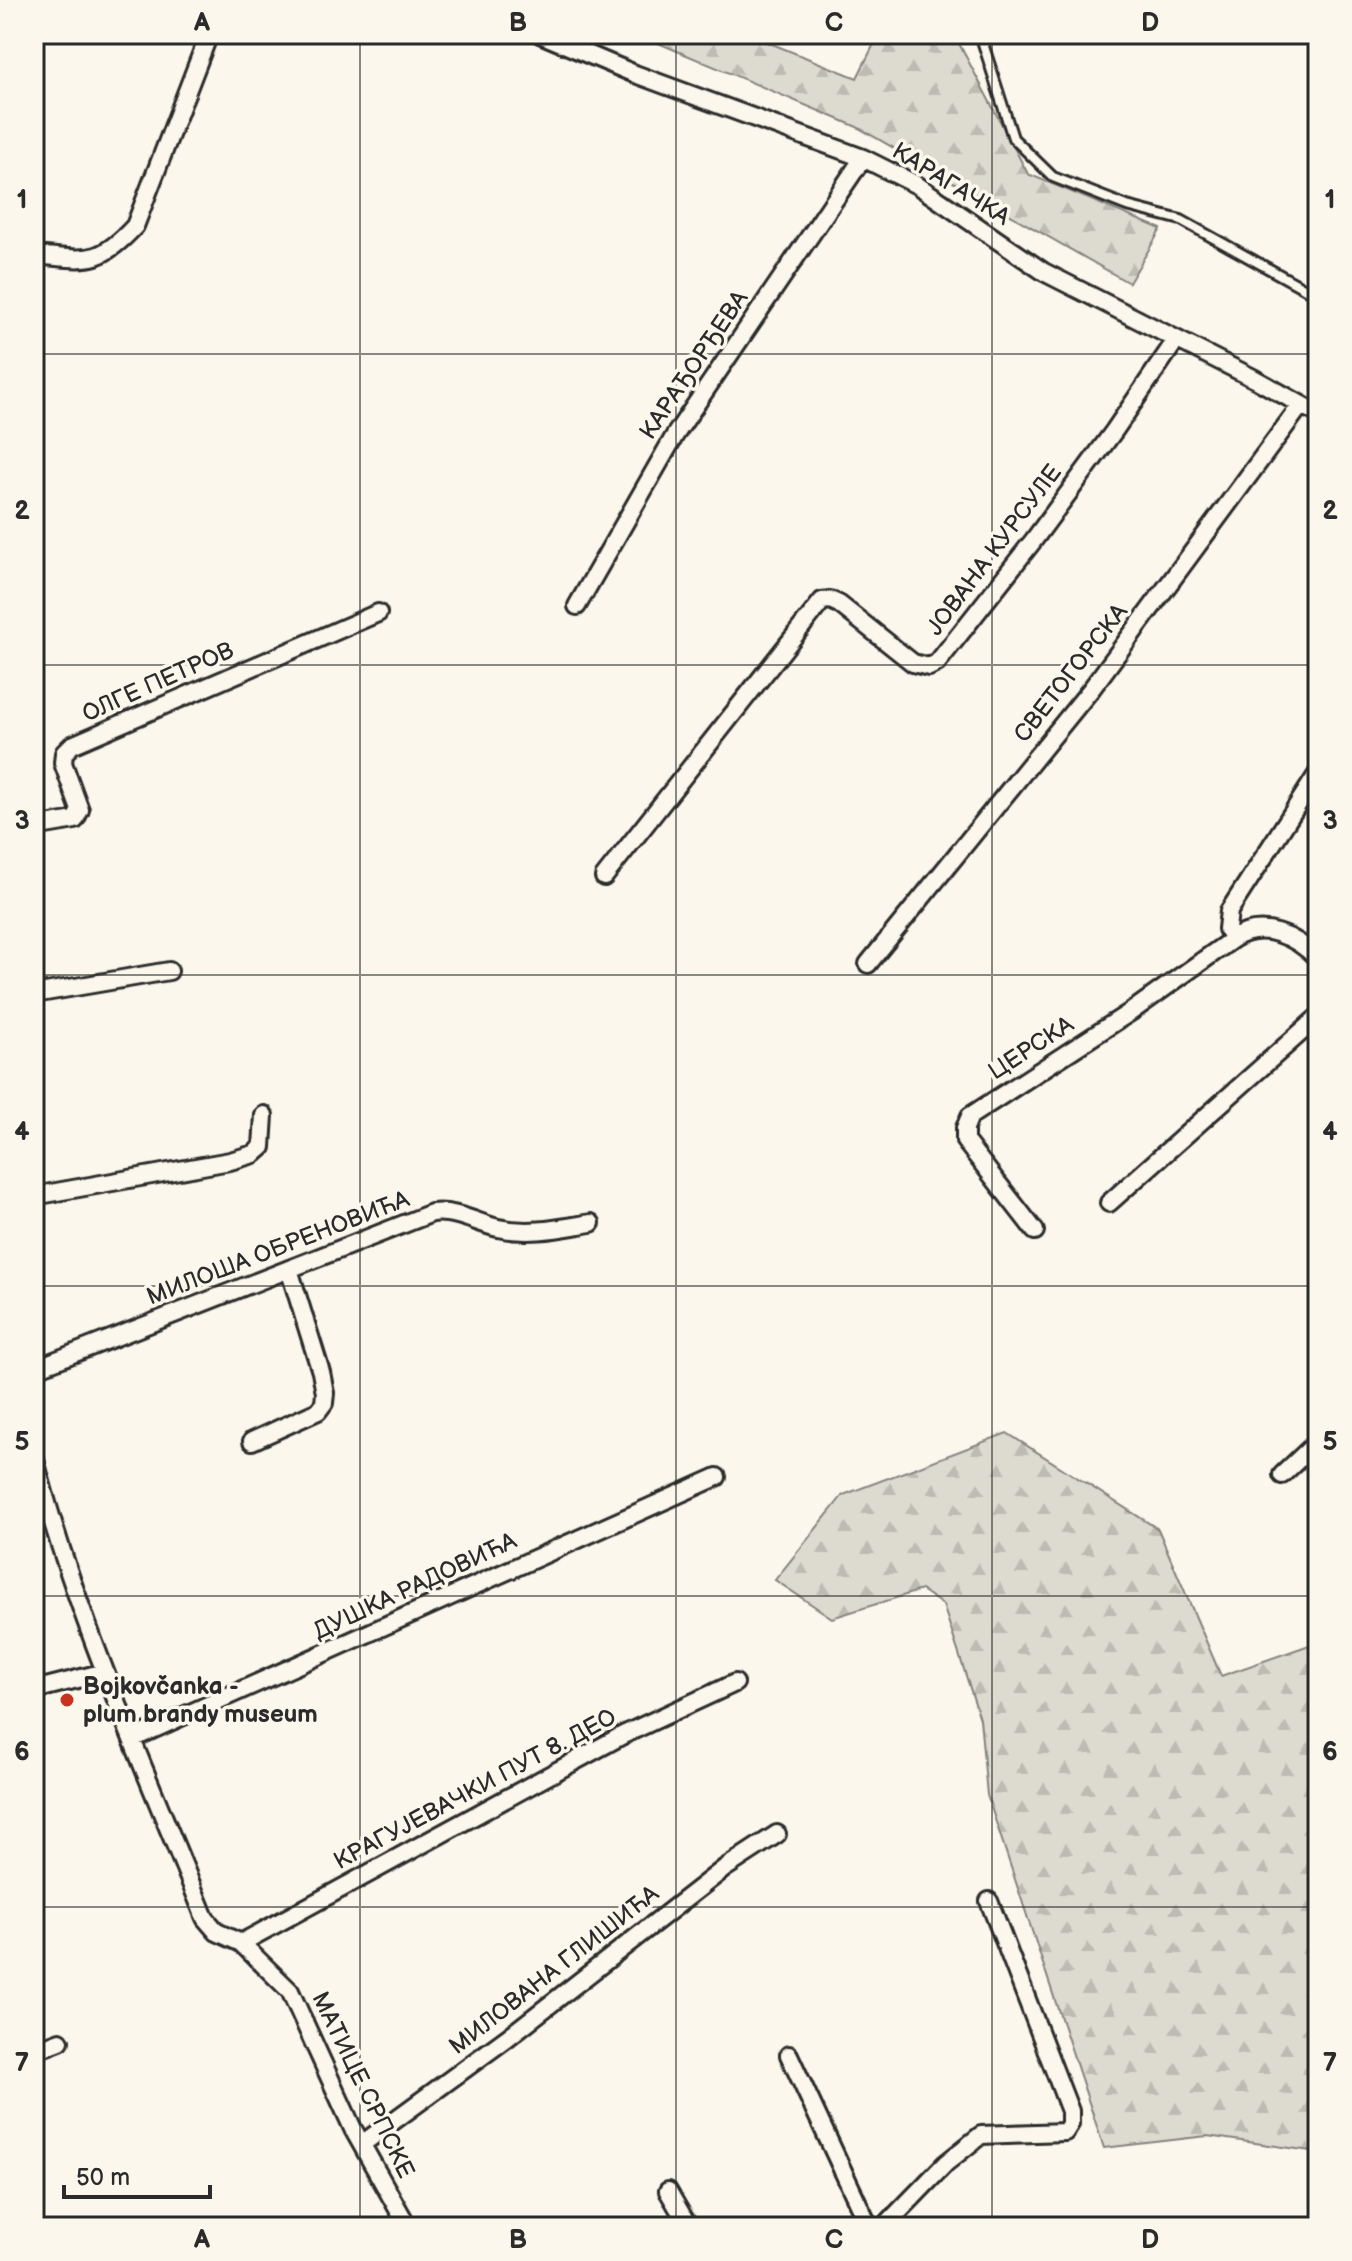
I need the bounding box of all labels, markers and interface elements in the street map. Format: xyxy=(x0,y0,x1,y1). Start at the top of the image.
text: A xyxy=(193,8,210,39)
text: B xyxy=(509,8,527,39)
text: C xyxy=(825,8,843,39)
text: D xyxy=(1141,8,1159,39)
street label: КАРАГАЧКА xyxy=(887,136,1016,232)
text: 1 xyxy=(17,185,27,216)
text: 1 xyxy=(1325,185,1335,216)
street label: КАРАЂОРЂЕВА xyxy=(633,285,755,445)
street label: ЈОВАНА КУРСУЛЕ xyxy=(920,459,1068,641)
text: 2 xyxy=(14,496,30,527)
text: 2 xyxy=(1322,496,1338,527)
street label: СВЕТОГОРСКА xyxy=(1008,598,1134,748)
street label: ОЛГЕ ПЕТРОВ xyxy=(78,636,238,728)
text: 3 xyxy=(14,806,30,837)
text: 3 xyxy=(1322,806,1338,837)
street label: ЦЕРСКА xyxy=(983,1010,1079,1086)
text: 4 xyxy=(14,1117,30,1148)
text: 4 xyxy=(1322,1117,1338,1148)
street label: МИЛОША ОБРЕНОВИЋА xyxy=(143,1184,414,1312)
text: 5 xyxy=(14,1427,30,1458)
text: 5 xyxy=(1322,1427,1338,1458)
street label: ДУШКА РАДОВИЋА xyxy=(309,1526,522,1646)
place label: Bojkovčanka - plum brandy museum xyxy=(83,1672,318,1729)
marker: Bojkovčanka - plum brandy museum xyxy=(58,1691,76,1709)
street label: КРАГУЈЕВАЧКИ ПУТ 8. ДЕО xyxy=(329,1702,621,1876)
text: 6 xyxy=(14,1737,30,1768)
text: 6 xyxy=(1322,1737,1338,1768)
street label: МИЛОВАНА ГЛИШИЋА xyxy=(443,1879,665,2061)
street label: МАТИЦЕ СРПСКЕ xyxy=(305,1987,421,2183)
text: 7 xyxy=(15,2048,29,2079)
text: 7 xyxy=(1323,2048,1337,2079)
scale bar xyxy=(64,2149,210,2199)
text: 50 m xyxy=(76,2163,130,2192)
text: A xyxy=(193,2225,210,2256)
text: B xyxy=(509,2225,527,2256)
text: C xyxy=(825,2225,843,2256)
text: D xyxy=(1141,2225,1159,2256)

